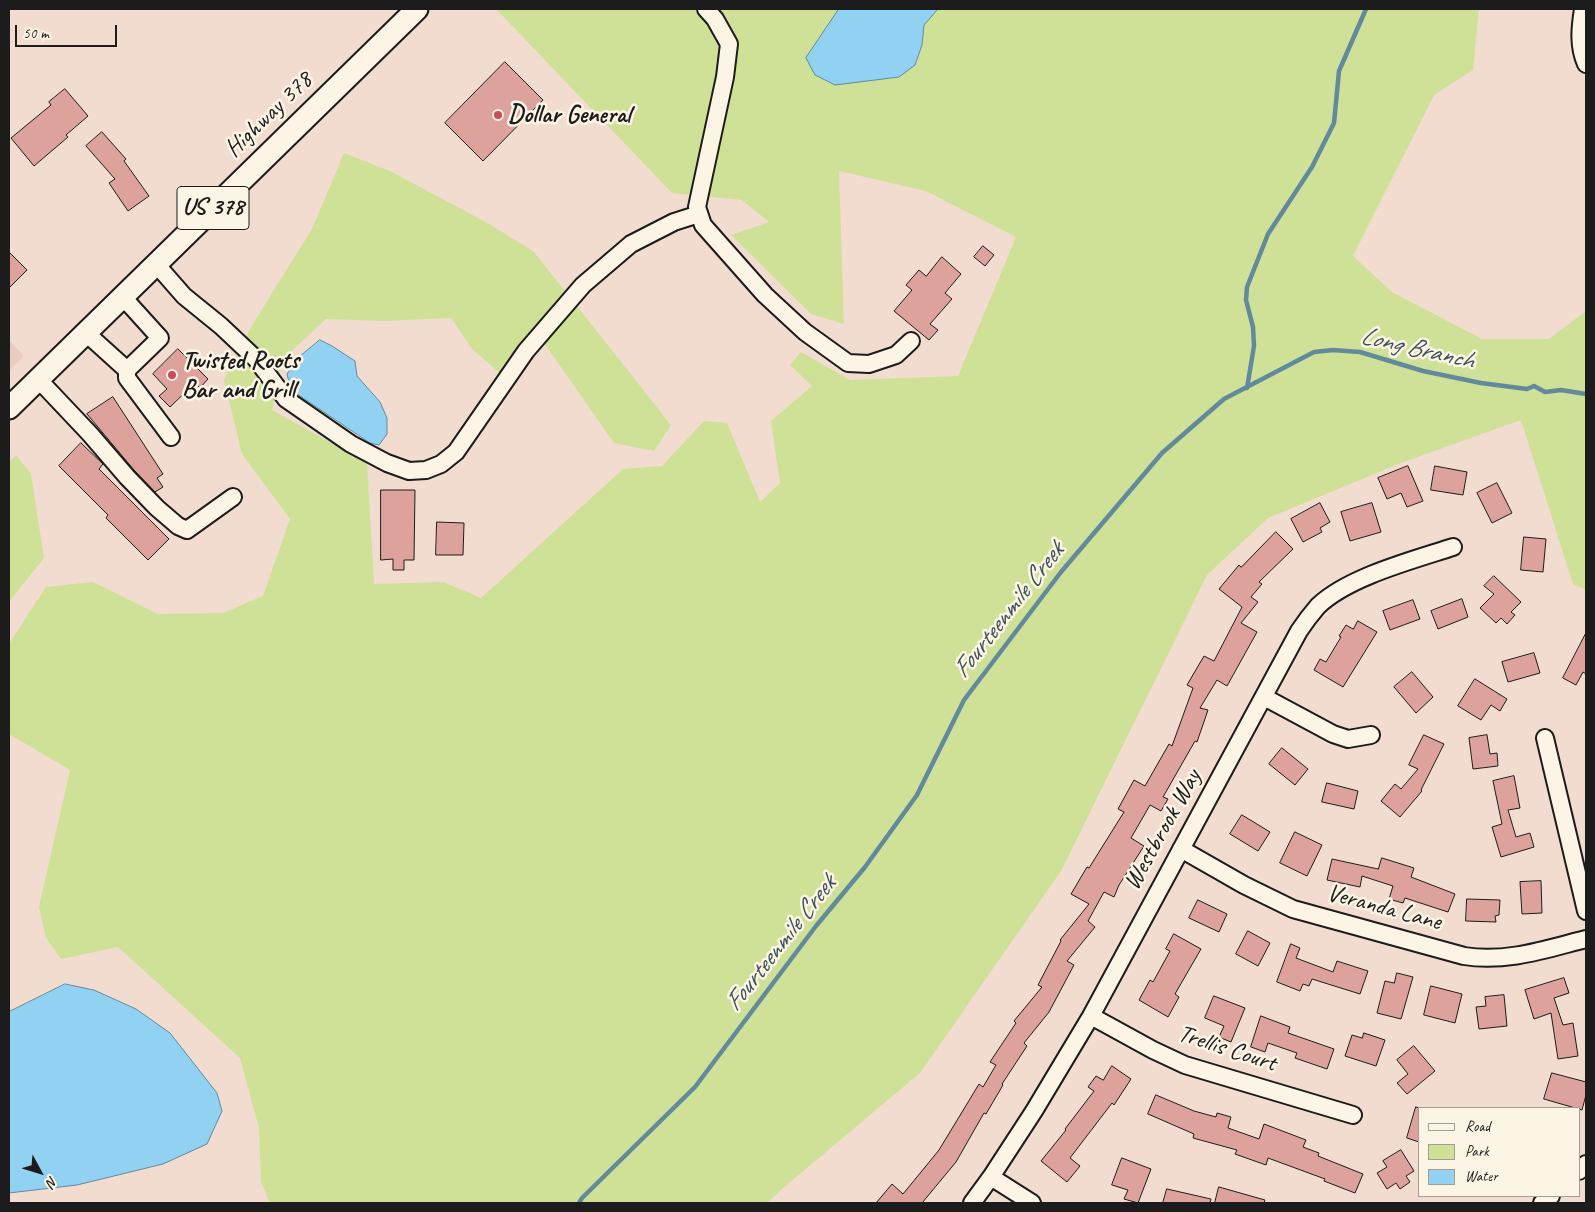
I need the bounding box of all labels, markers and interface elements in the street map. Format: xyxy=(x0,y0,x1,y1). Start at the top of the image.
scale bar xyxy=(18,15,120,47)
text: 50 m xyxy=(23,24,49,43)
street label: Highway 378 xyxy=(219,66,319,164)
place label: Dollar General xyxy=(508,100,631,130)
marker: Dollar General xyxy=(492,109,504,121)
road number: US 378 xyxy=(177,187,249,230)
water label: Long Branch xyxy=(1357,321,1477,377)
place label: Twisted Roots Bar and Grill xyxy=(182,346,299,405)
marker: Twisted Roots Bar and Grill xyxy=(166,369,178,381)
water label: Fourteenmile Creek xyxy=(946,537,1072,685)
street label: Westbrook Way xyxy=(1118,765,1208,895)
water label: Fourteenmile Creek xyxy=(718,870,844,1018)
street label: Veranda Lane xyxy=(1324,878,1444,938)
street label: Trellis Court xyxy=(1174,1019,1280,1079)
legend xyxy=(1418,1107,1580,1197)
text: Road xyxy=(1465,1117,1490,1136)
text: Park xyxy=(1465,1142,1489,1161)
north arrow xyxy=(15,1147,65,1197)
text: Water xyxy=(1465,1167,1498,1186)
text: N xyxy=(43,1173,61,1190)

